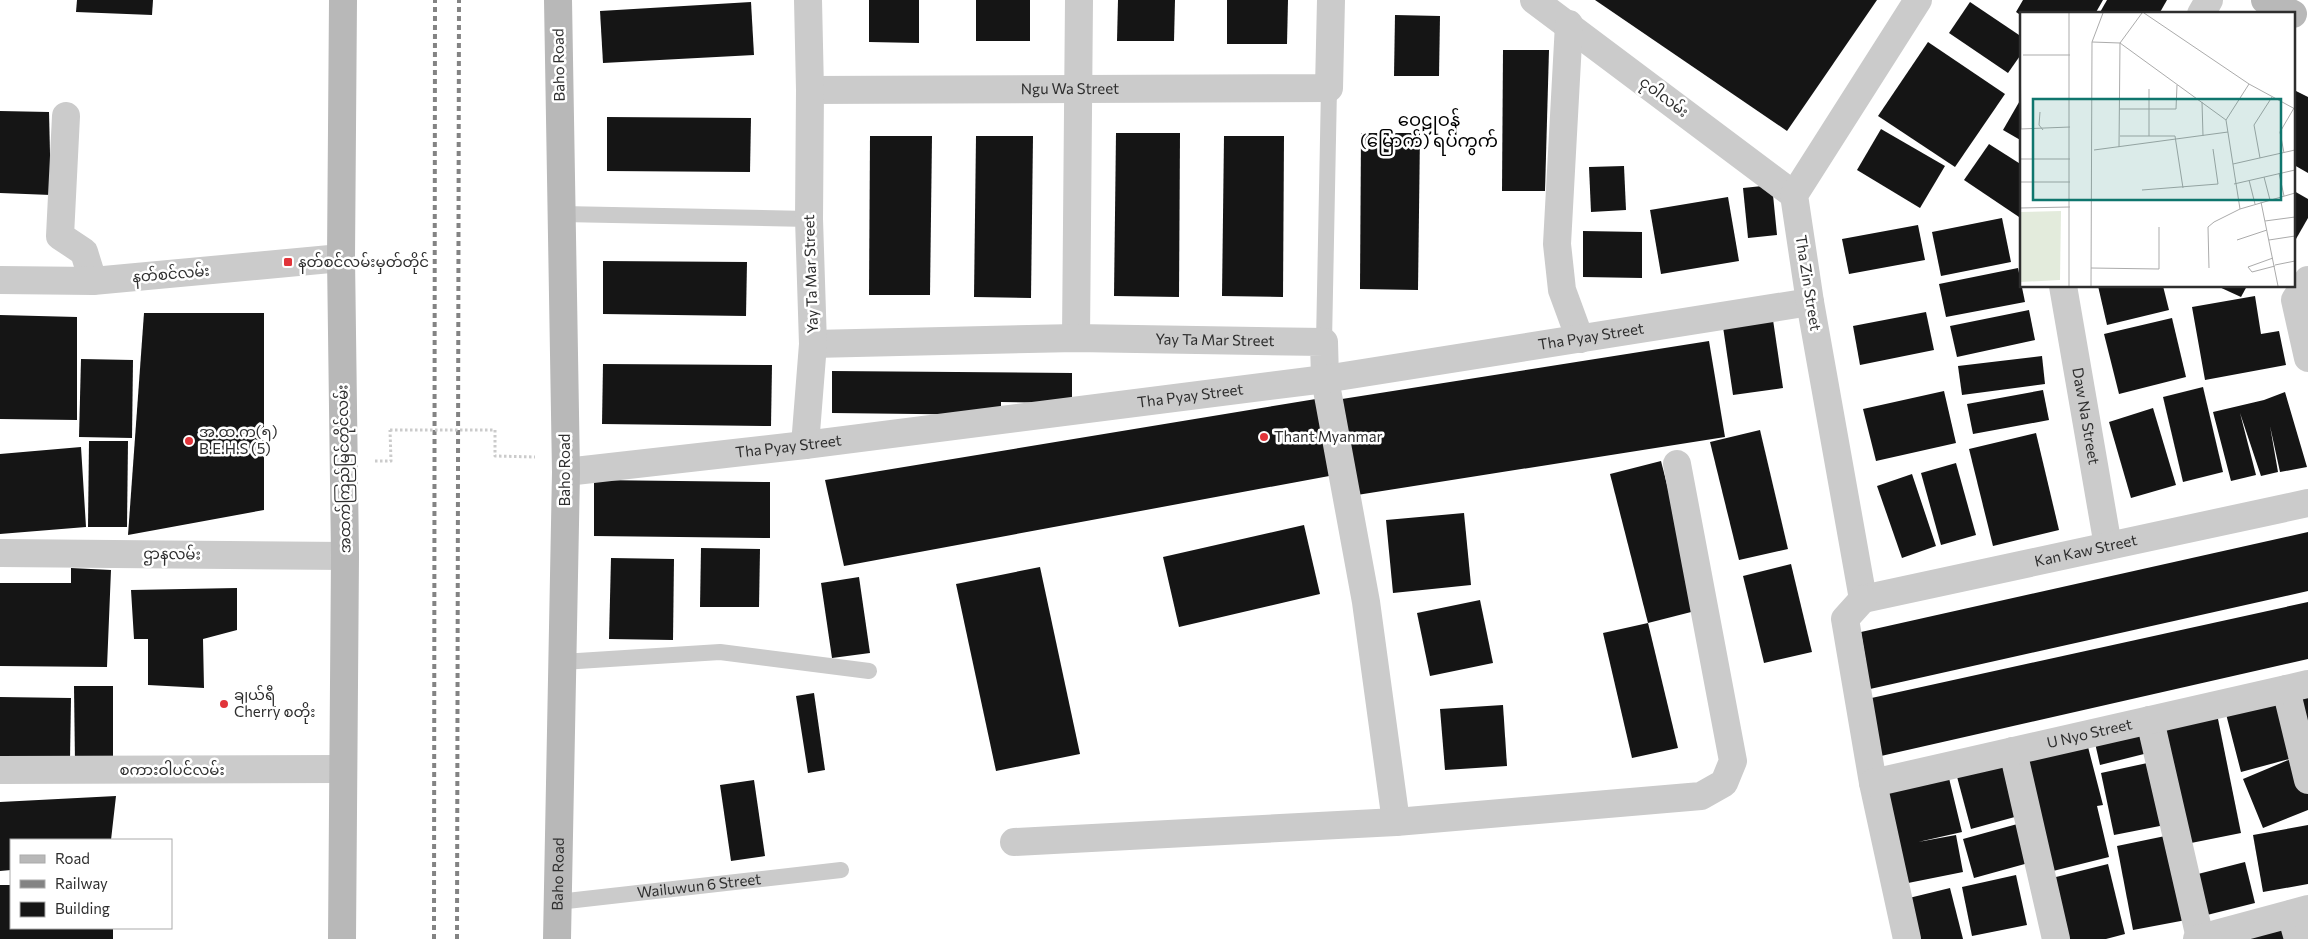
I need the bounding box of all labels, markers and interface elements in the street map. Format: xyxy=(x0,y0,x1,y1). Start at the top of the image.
inset map xyxy=(2020,12,2296,288)
street label: Baho Road xyxy=(548,28,568,102)
street label: ငုဝါလမ်း xyxy=(1634,72,1692,123)
street label: Ngu Wa Street xyxy=(1021,79,1119,97)
district label: ဝေဠုဝန် (မြောက်) ရပ်ကွက် xyxy=(1360,107,1498,156)
street label: Yay Ta Mar Street xyxy=(799,214,821,334)
street label: Tha Zin Street xyxy=(1793,234,1825,332)
place label: နတ်စင်လမ်းမှတ်တိုင် xyxy=(298,252,429,274)
marker: နတ်စင်လမ်းမှတ်တိုင် xyxy=(282,256,294,268)
street label: နတ်စင်လမ်း xyxy=(132,261,211,289)
street label: Tha Pyay Street xyxy=(1537,319,1645,353)
street label: Yay Ta Mar Street xyxy=(1155,329,1275,349)
street label: Daw Na Street xyxy=(2069,366,2104,466)
street label: Tha Pyay Street xyxy=(1136,379,1244,411)
street label: အထက်ကြည်မြင်တိုင်လမ်း xyxy=(333,384,357,554)
place label: အ.ထ.က(၅) B.E.H.S (5) xyxy=(199,422,278,457)
place label: Thant Myanmar xyxy=(1274,427,1383,445)
street label: Tha Pyay Street xyxy=(734,430,843,461)
marker: Thant Myanmar xyxy=(1258,431,1270,443)
street label: Baho Road xyxy=(555,434,573,507)
marker: အ.ထ.က(၅) B.E.H.S (5) xyxy=(183,435,195,447)
street label: Kan Kaw Street xyxy=(2033,530,2139,570)
street label: ဌာနလမ်း xyxy=(143,543,201,566)
place label: ချယ်ရီ Cherry စတိုး xyxy=(234,685,316,724)
marker: ချယ်ရီ Cherry စတိုး xyxy=(218,698,230,710)
street label: U Nyo Street xyxy=(2045,714,2134,751)
street label: စကားဝါပင်လမ်း xyxy=(119,760,225,778)
street label: Baho Road xyxy=(548,837,567,911)
legend xyxy=(10,839,172,929)
text: Road xyxy=(55,849,90,867)
street label: Wailuwun 6 Street xyxy=(636,869,762,901)
text: Railway xyxy=(55,874,108,892)
text: Building xyxy=(55,899,110,917)

